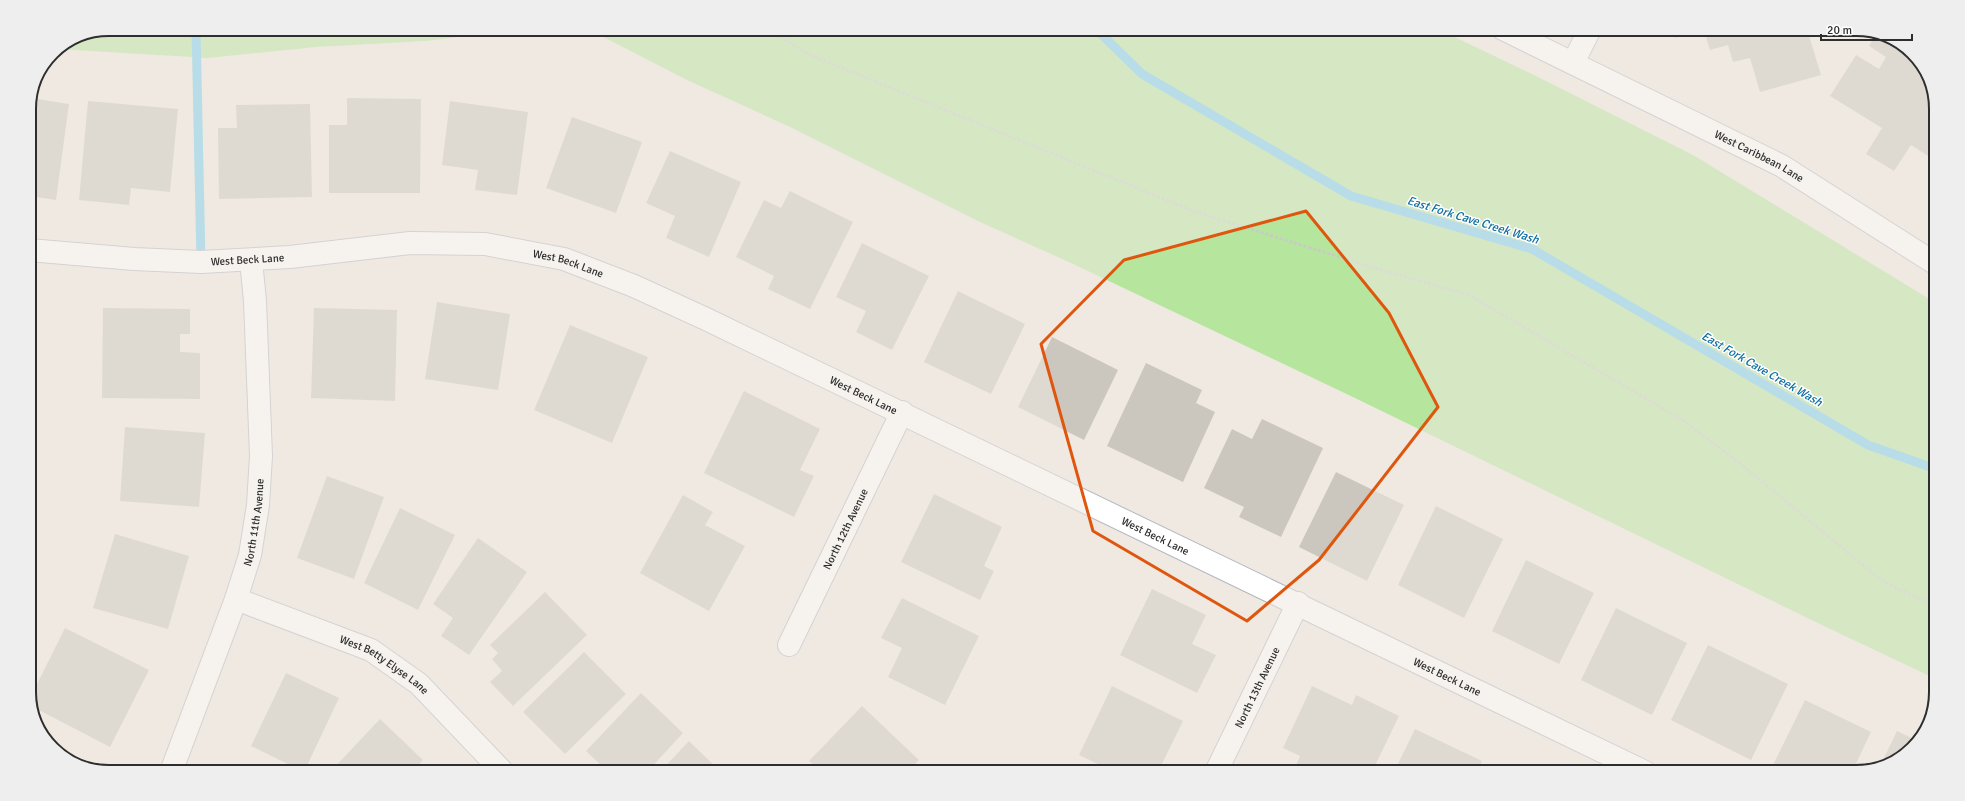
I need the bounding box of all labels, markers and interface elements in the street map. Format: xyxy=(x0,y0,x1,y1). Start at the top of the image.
scale bar xyxy=(1821,16,1912,42)
text: 20 m xyxy=(1827,23,1852,38)
street label: West Caribbean Lane xyxy=(1712,128,1806,185)
water label: East Fork Cave Creek Wash xyxy=(1405,193,1541,248)
street label: West Beck Lane xyxy=(532,247,605,281)
street label: West Beck Lane xyxy=(210,251,285,268)
water label: East Fork Cave Creek Wash xyxy=(1699,329,1825,410)
street label: West Beck Lane xyxy=(827,374,899,417)
street label: North 11th Avenue xyxy=(241,478,267,568)
street label: North 12th Avenue xyxy=(821,487,871,572)
street label: West Beck Lane xyxy=(1119,514,1191,558)
street label: West Betty Elyse Lane xyxy=(338,633,431,697)
street label: North 13th Avenue xyxy=(1232,645,1283,730)
street label: West Beck Lane xyxy=(1411,655,1483,699)

